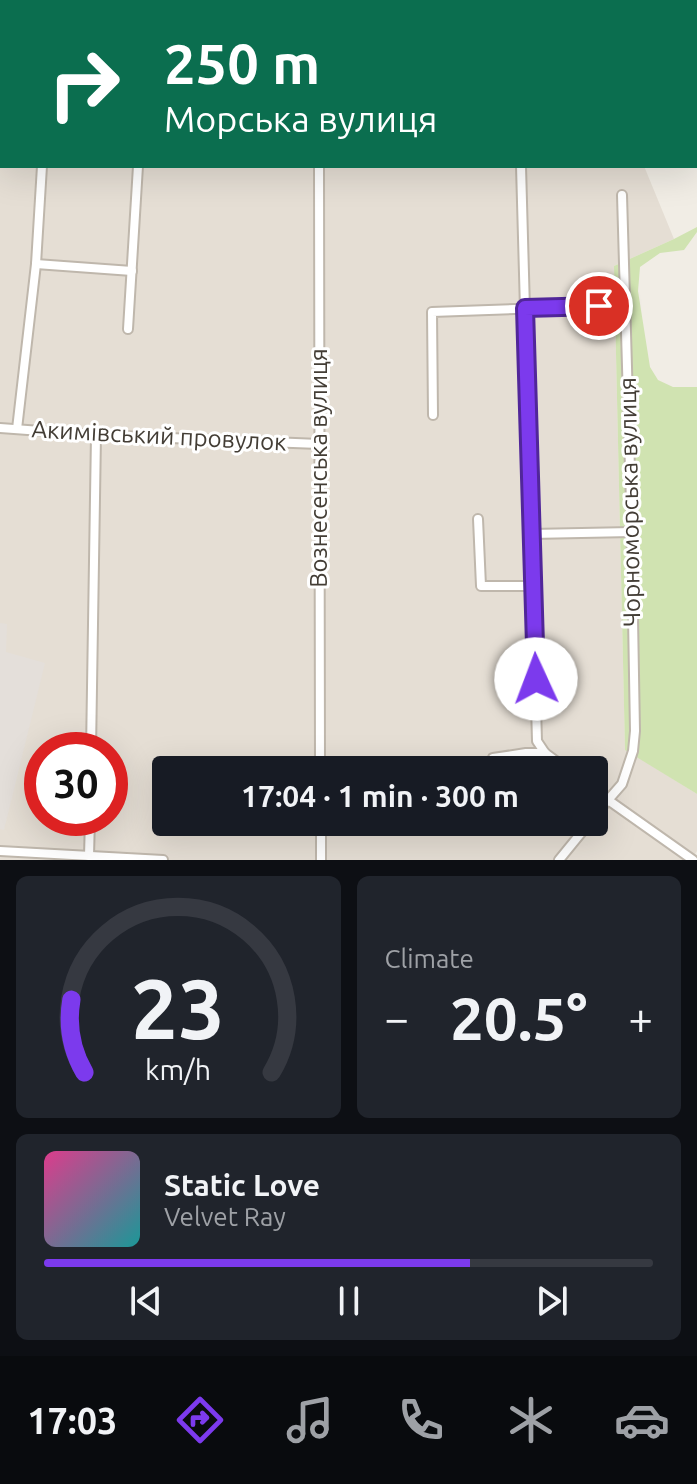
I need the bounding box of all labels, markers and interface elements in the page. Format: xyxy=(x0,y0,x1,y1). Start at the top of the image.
icon: right xyxy=(32,32,136,136)
text: 250 m xyxy=(164,32,320,95)
text: Морська вулиця xyxy=(164,98,437,139)
pin xyxy=(565,272,633,340)
icon: arrive xyxy=(577,284,621,328)
street label: Вознесенська вулиця xyxy=(305,348,332,588)
street label: Чорноморська вулиця xyxy=(614,377,645,627)
street label: Акимівський провулок xyxy=(31,415,287,456)
position arrow xyxy=(494,637,578,721)
speed limit sign: 30 xyxy=(24,732,128,836)
text: 17:04 · 1 min · 300 m xyxy=(241,779,519,813)
text: Climate xyxy=(385,944,474,973)
text: 23 xyxy=(131,961,225,1055)
text: 20.5° xyxy=(450,984,587,1051)
text: − xyxy=(385,993,409,1042)
text: + xyxy=(628,993,653,1042)
text: km/h xyxy=(145,1053,211,1085)
text: Static Love xyxy=(164,1168,320,1202)
text: Velvet Ray xyxy=(164,1202,286,1231)
icon: previous xyxy=(124,1279,168,1323)
icon: pause xyxy=(327,1279,371,1323)
icon: next xyxy=(530,1279,574,1323)
icon: directions xyxy=(172,1392,228,1448)
icon: music xyxy=(282,1392,338,1448)
icon: phone xyxy=(393,1392,449,1448)
icon: climate xyxy=(503,1392,559,1448)
icon: car xyxy=(614,1392,670,1448)
text: 17:03 xyxy=(27,1400,117,1441)

